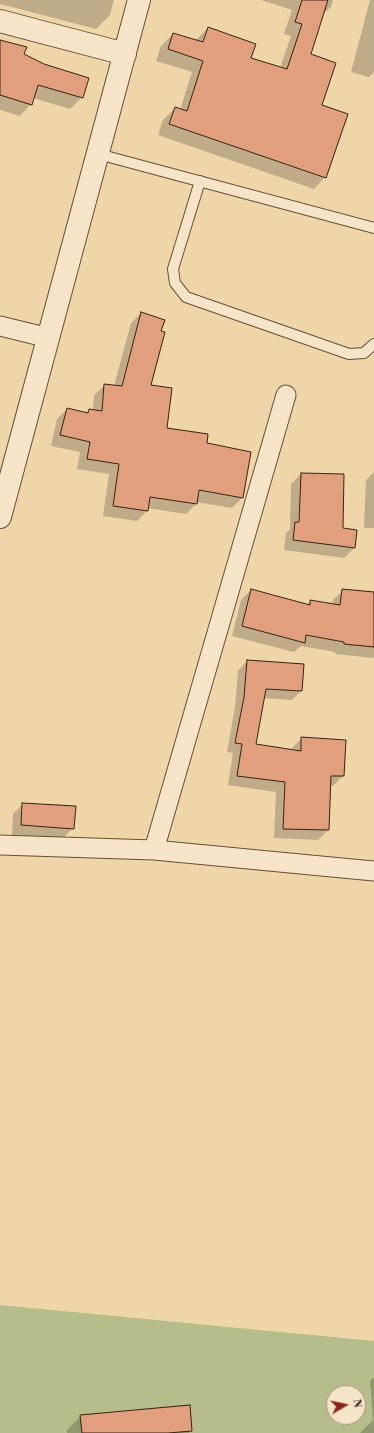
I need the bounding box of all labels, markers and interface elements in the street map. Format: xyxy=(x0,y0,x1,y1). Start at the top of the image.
north arrow xyxy=(326,1385,366,1425)
text: N xyxy=(349,1398,364,1409)

